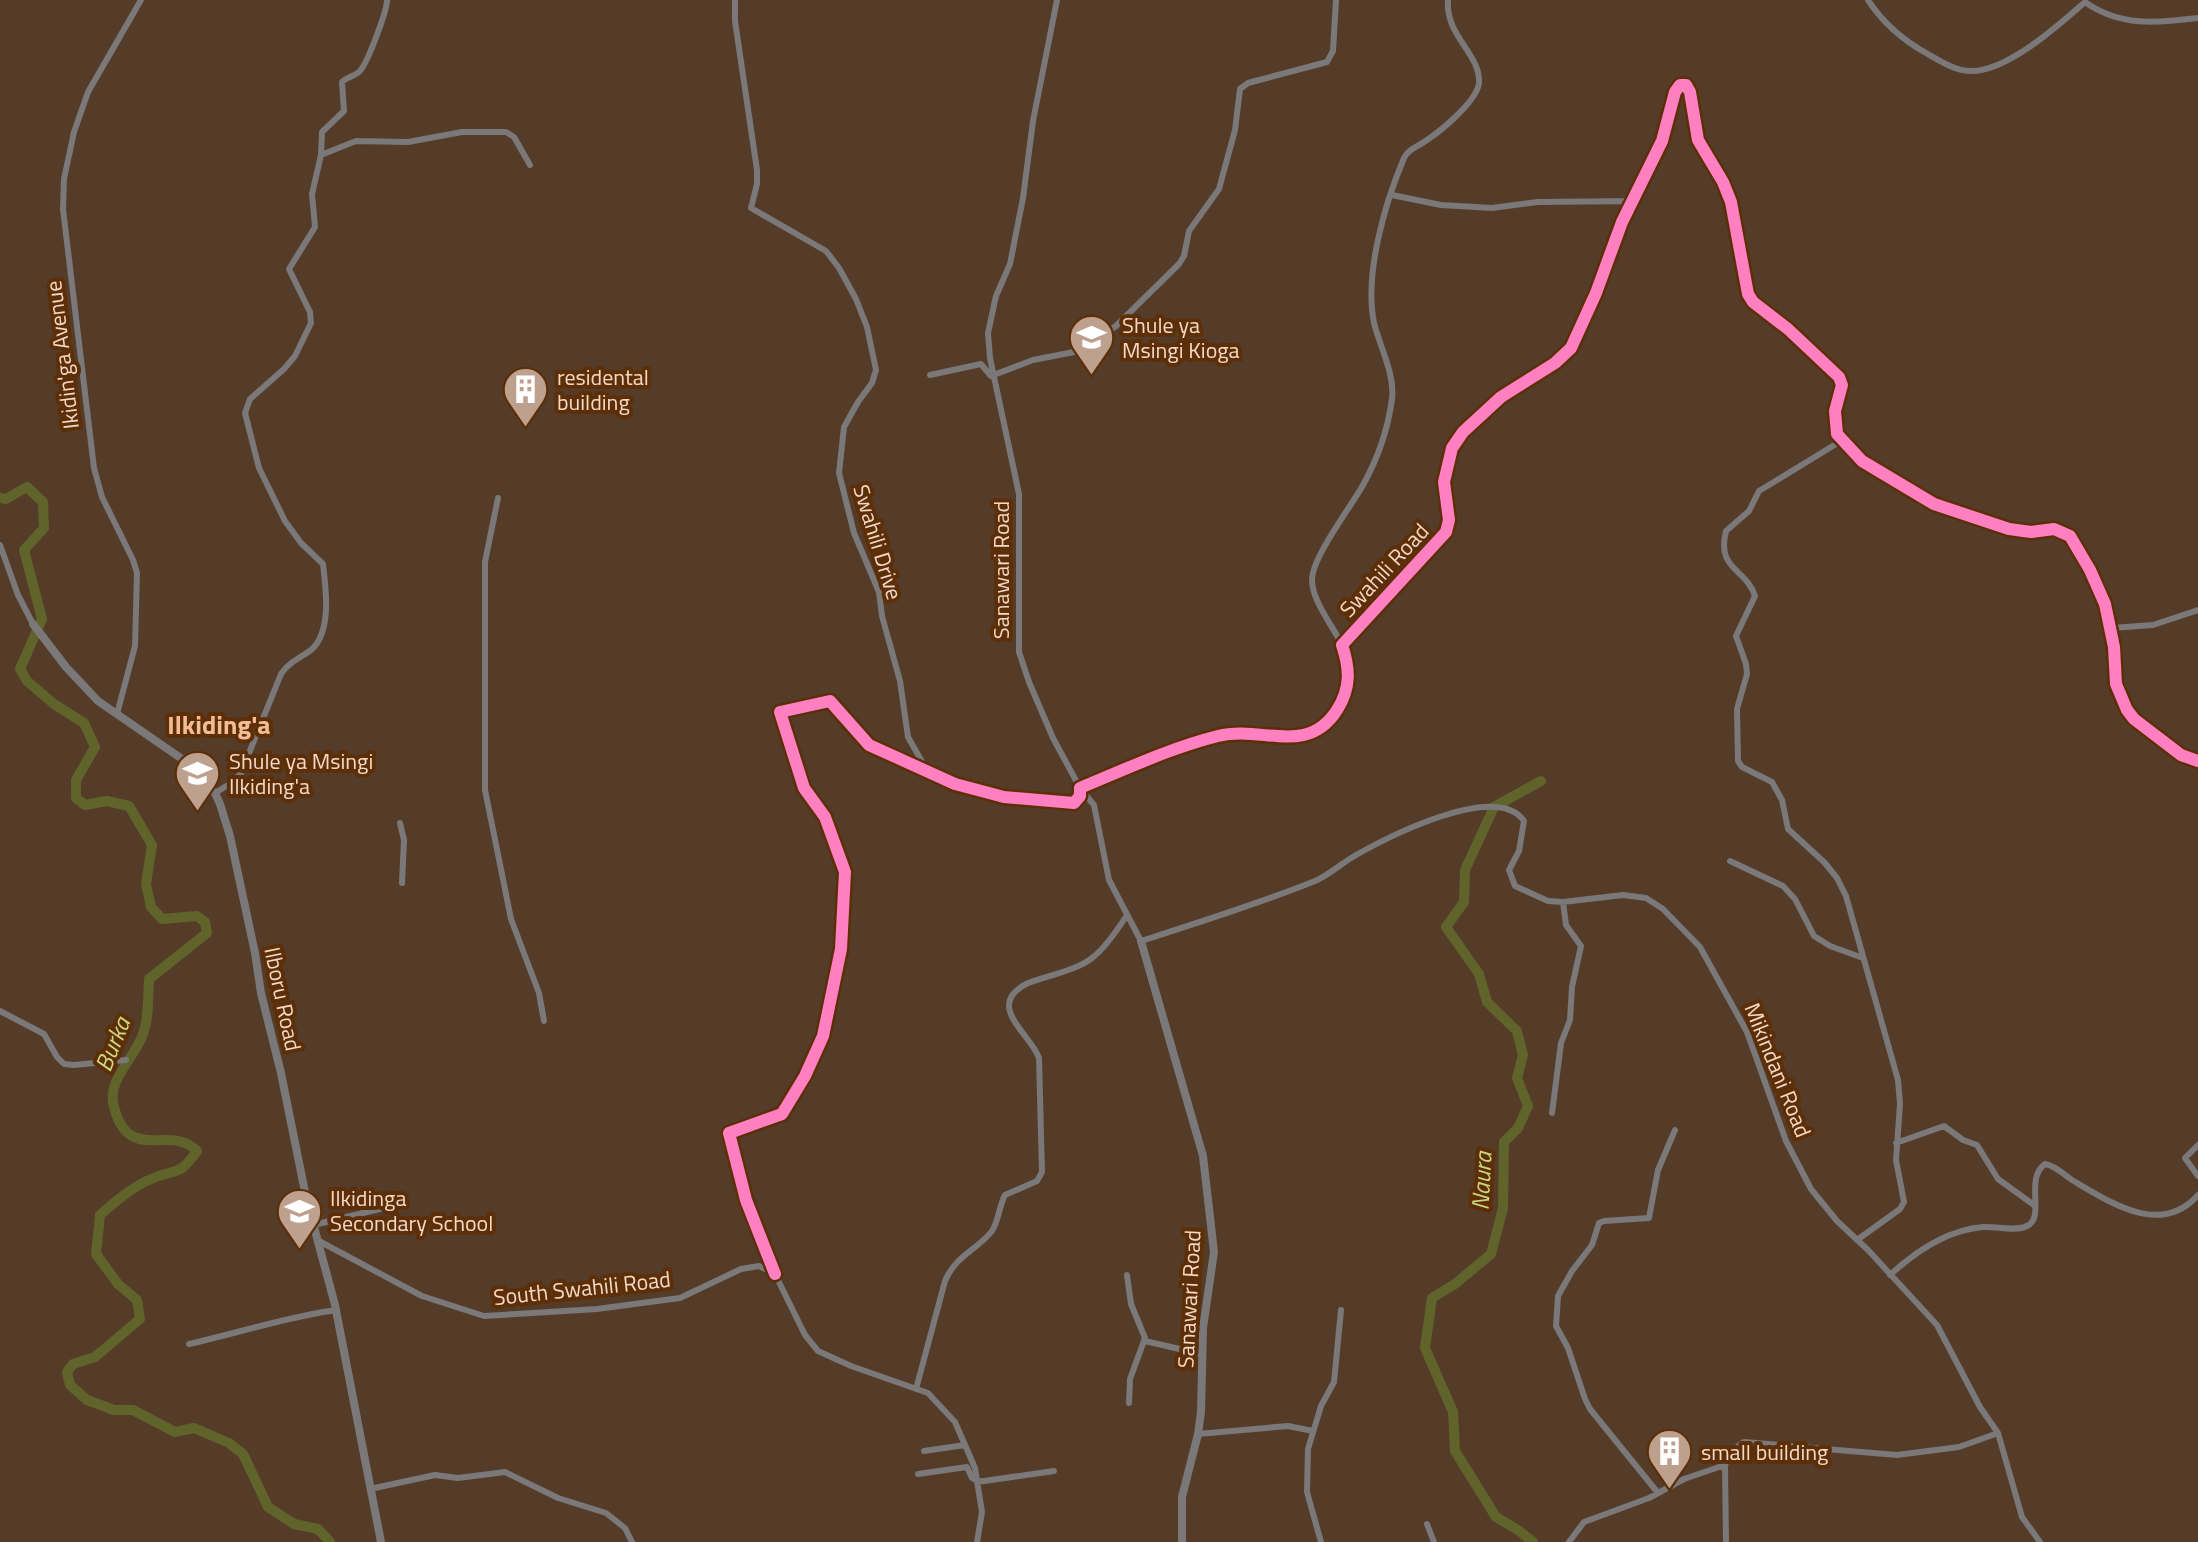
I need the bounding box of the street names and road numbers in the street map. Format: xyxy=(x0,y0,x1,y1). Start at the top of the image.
street label: Ikidin'ga Avenue xyxy=(36,279,88,431)
street label: Swahili Drive xyxy=(844,480,912,604)
street label: Sanawari Road xyxy=(984,501,1018,639)
street label: Swahili Road xyxy=(1331,515,1437,625)
street label: Ilboru Road xyxy=(255,944,311,1054)
street label: Mikindani Road xyxy=(1736,998,1820,1142)
street label: Sanawari Road xyxy=(1168,1229,1210,1369)
street label: South Swahili Road xyxy=(492,1262,672,1314)

